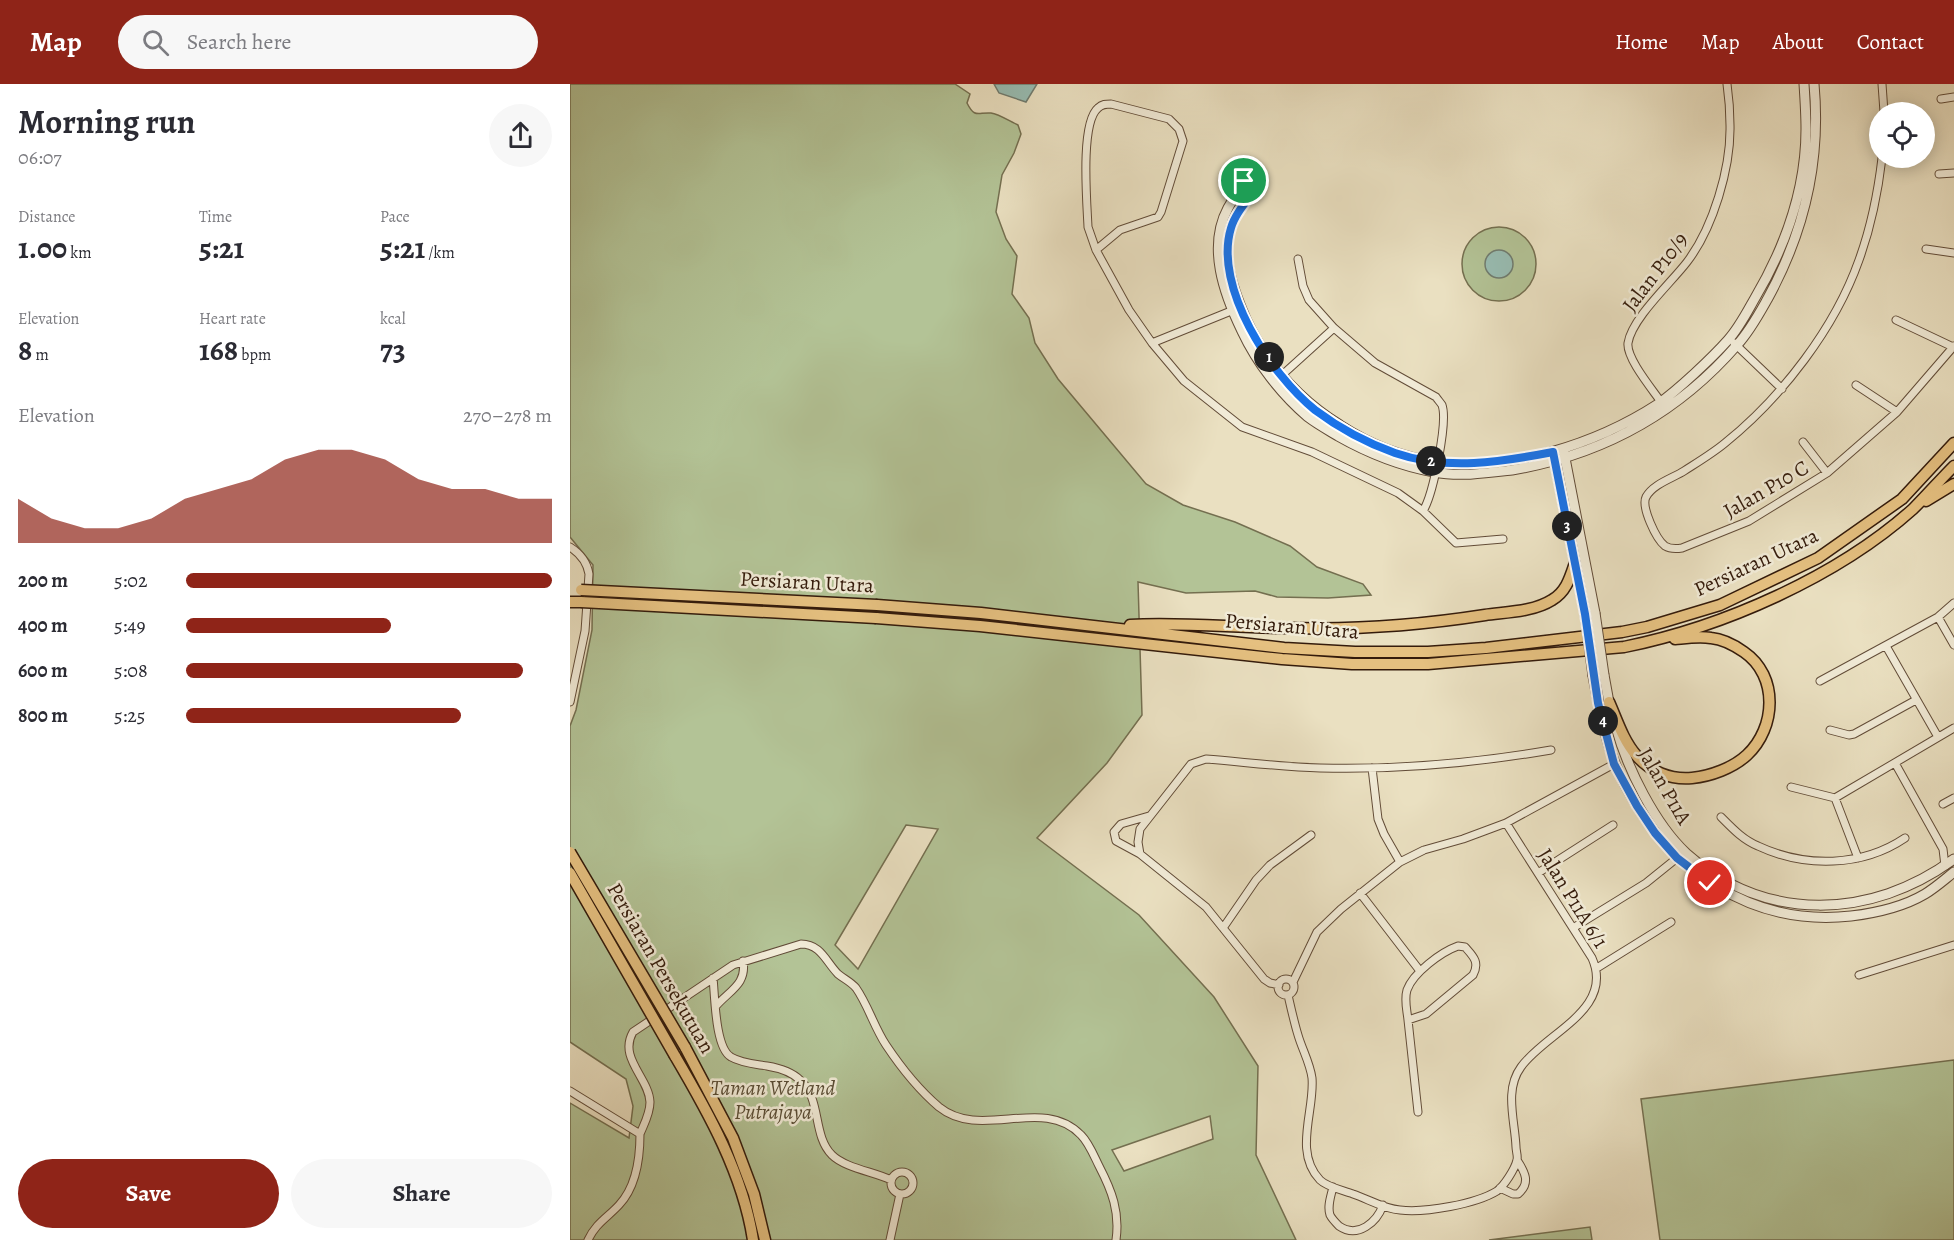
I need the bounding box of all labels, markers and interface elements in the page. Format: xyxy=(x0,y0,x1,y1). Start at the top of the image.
search box xyxy=(118,15,538,69)
text: Map xyxy=(30,23,82,61)
icon: search xyxy=(139,26,172,59)
text: Search here xyxy=(187,27,291,57)
text: Home xyxy=(1615,28,1668,56)
text: Map xyxy=(1701,28,1739,56)
text: About xyxy=(1772,28,1824,56)
text: Contact xyxy=(1857,28,1924,56)
text: Morning run xyxy=(18,99,195,144)
map controls xyxy=(1869,102,1935,168)
button: locate xyxy=(1869,102,1935,168)
button: share xyxy=(489,104,552,167)
text: 06:07 xyxy=(18,144,62,171)
pin xyxy=(1218,155,1269,206)
icon: arrive xyxy=(1227,164,1260,197)
text: Distance xyxy=(18,206,75,228)
text: Time xyxy=(199,206,232,228)
text: Pace xyxy=(380,206,410,228)
street label: Jalan P10/9 xyxy=(1616,226,1694,318)
text: 1.00 xyxy=(18,228,67,268)
text: 5:21 xyxy=(199,228,244,268)
text: 5:21 xyxy=(380,228,425,268)
text: km xyxy=(67,242,92,264)
text: /km xyxy=(425,242,455,264)
text: Elevation xyxy=(18,308,79,330)
text: Heart rate xyxy=(199,308,266,330)
text: kcal xyxy=(380,308,406,330)
text: 8 xyxy=(18,330,32,370)
text: 168 xyxy=(199,330,238,370)
text: 73 xyxy=(380,330,406,370)
pin: 1 xyxy=(1254,342,1284,372)
text: m xyxy=(32,344,49,366)
text: bpm xyxy=(238,344,271,366)
text: 1 xyxy=(1266,346,1272,368)
text: Elevation xyxy=(18,402,95,429)
text: 270–278 m xyxy=(463,402,552,429)
pin: 2 xyxy=(1416,446,1446,476)
text: 2 xyxy=(1427,450,1435,472)
street label: Jalan P10 C xyxy=(1718,453,1814,525)
pin: 3 xyxy=(1552,511,1582,541)
text: 3 xyxy=(1564,515,1570,537)
street label: Persiaran Utara xyxy=(1689,521,1823,603)
street label: Persiaran Utara xyxy=(739,565,875,600)
text: 200 m xyxy=(18,567,68,594)
text: 5:02 xyxy=(114,567,148,594)
street label: Persiaran Utara xyxy=(1224,606,1360,646)
text: 400 m xyxy=(18,612,68,639)
text: 5:49 xyxy=(114,612,146,639)
text: 600 m xyxy=(18,657,68,684)
text: 5:08 xyxy=(114,657,148,684)
text: 800 m xyxy=(18,702,68,729)
text: 5:25 xyxy=(114,702,145,729)
pin: 4 xyxy=(1588,706,1618,736)
text: 4 xyxy=(1599,710,1607,732)
street label: Jalan P11A xyxy=(1632,742,1699,830)
street label: Jalan P11A 6/1 xyxy=(1531,843,1615,953)
pin xyxy=(1684,857,1735,908)
icon: check xyxy=(1693,866,1726,899)
street label: Persiaran Persekutuan xyxy=(601,878,721,1058)
park label: Taman Wetland Putrajaya xyxy=(711,1074,835,1126)
button: Save xyxy=(18,1159,279,1228)
button: Share xyxy=(291,1159,552,1228)

